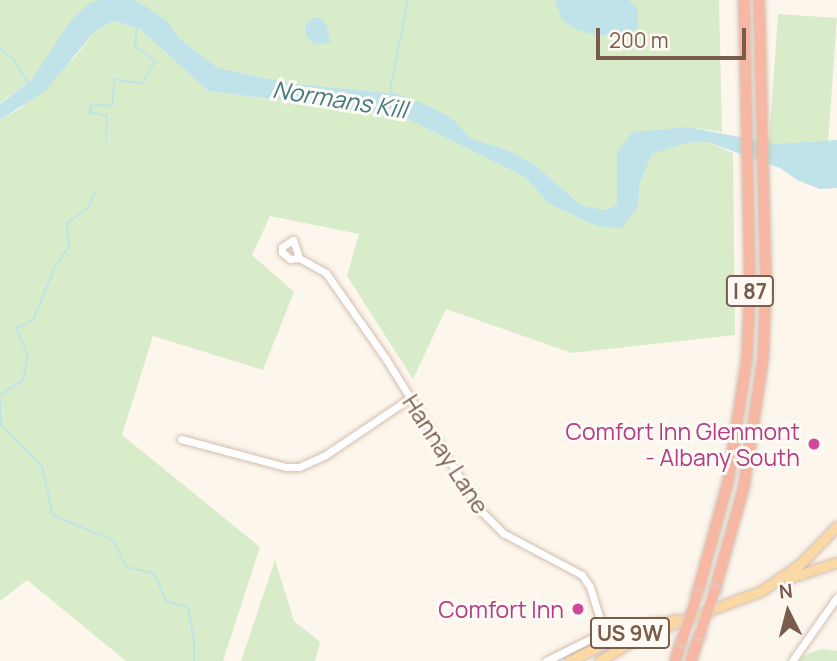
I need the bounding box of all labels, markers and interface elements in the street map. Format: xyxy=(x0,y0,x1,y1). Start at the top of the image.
scale bar xyxy=(599,14,750,58)
text: 200 m xyxy=(609,26,669,54)
water label: Normans Kill xyxy=(271,74,409,124)
road number: I 87 xyxy=(726,274,774,308)
street label: Hannay Lane xyxy=(397,389,495,519)
place label: Comfort Inn Glenmont - Albany South xyxy=(565,417,800,471)
marker: Comfort Inn Glenmont - Albany South xyxy=(806,436,822,452)
north arrow xyxy=(753,577,823,647)
text: N xyxy=(778,577,794,605)
place label: Comfort Inn xyxy=(438,595,564,623)
marker: Comfort Inn xyxy=(570,601,586,617)
road number: US 9W xyxy=(590,616,670,650)

